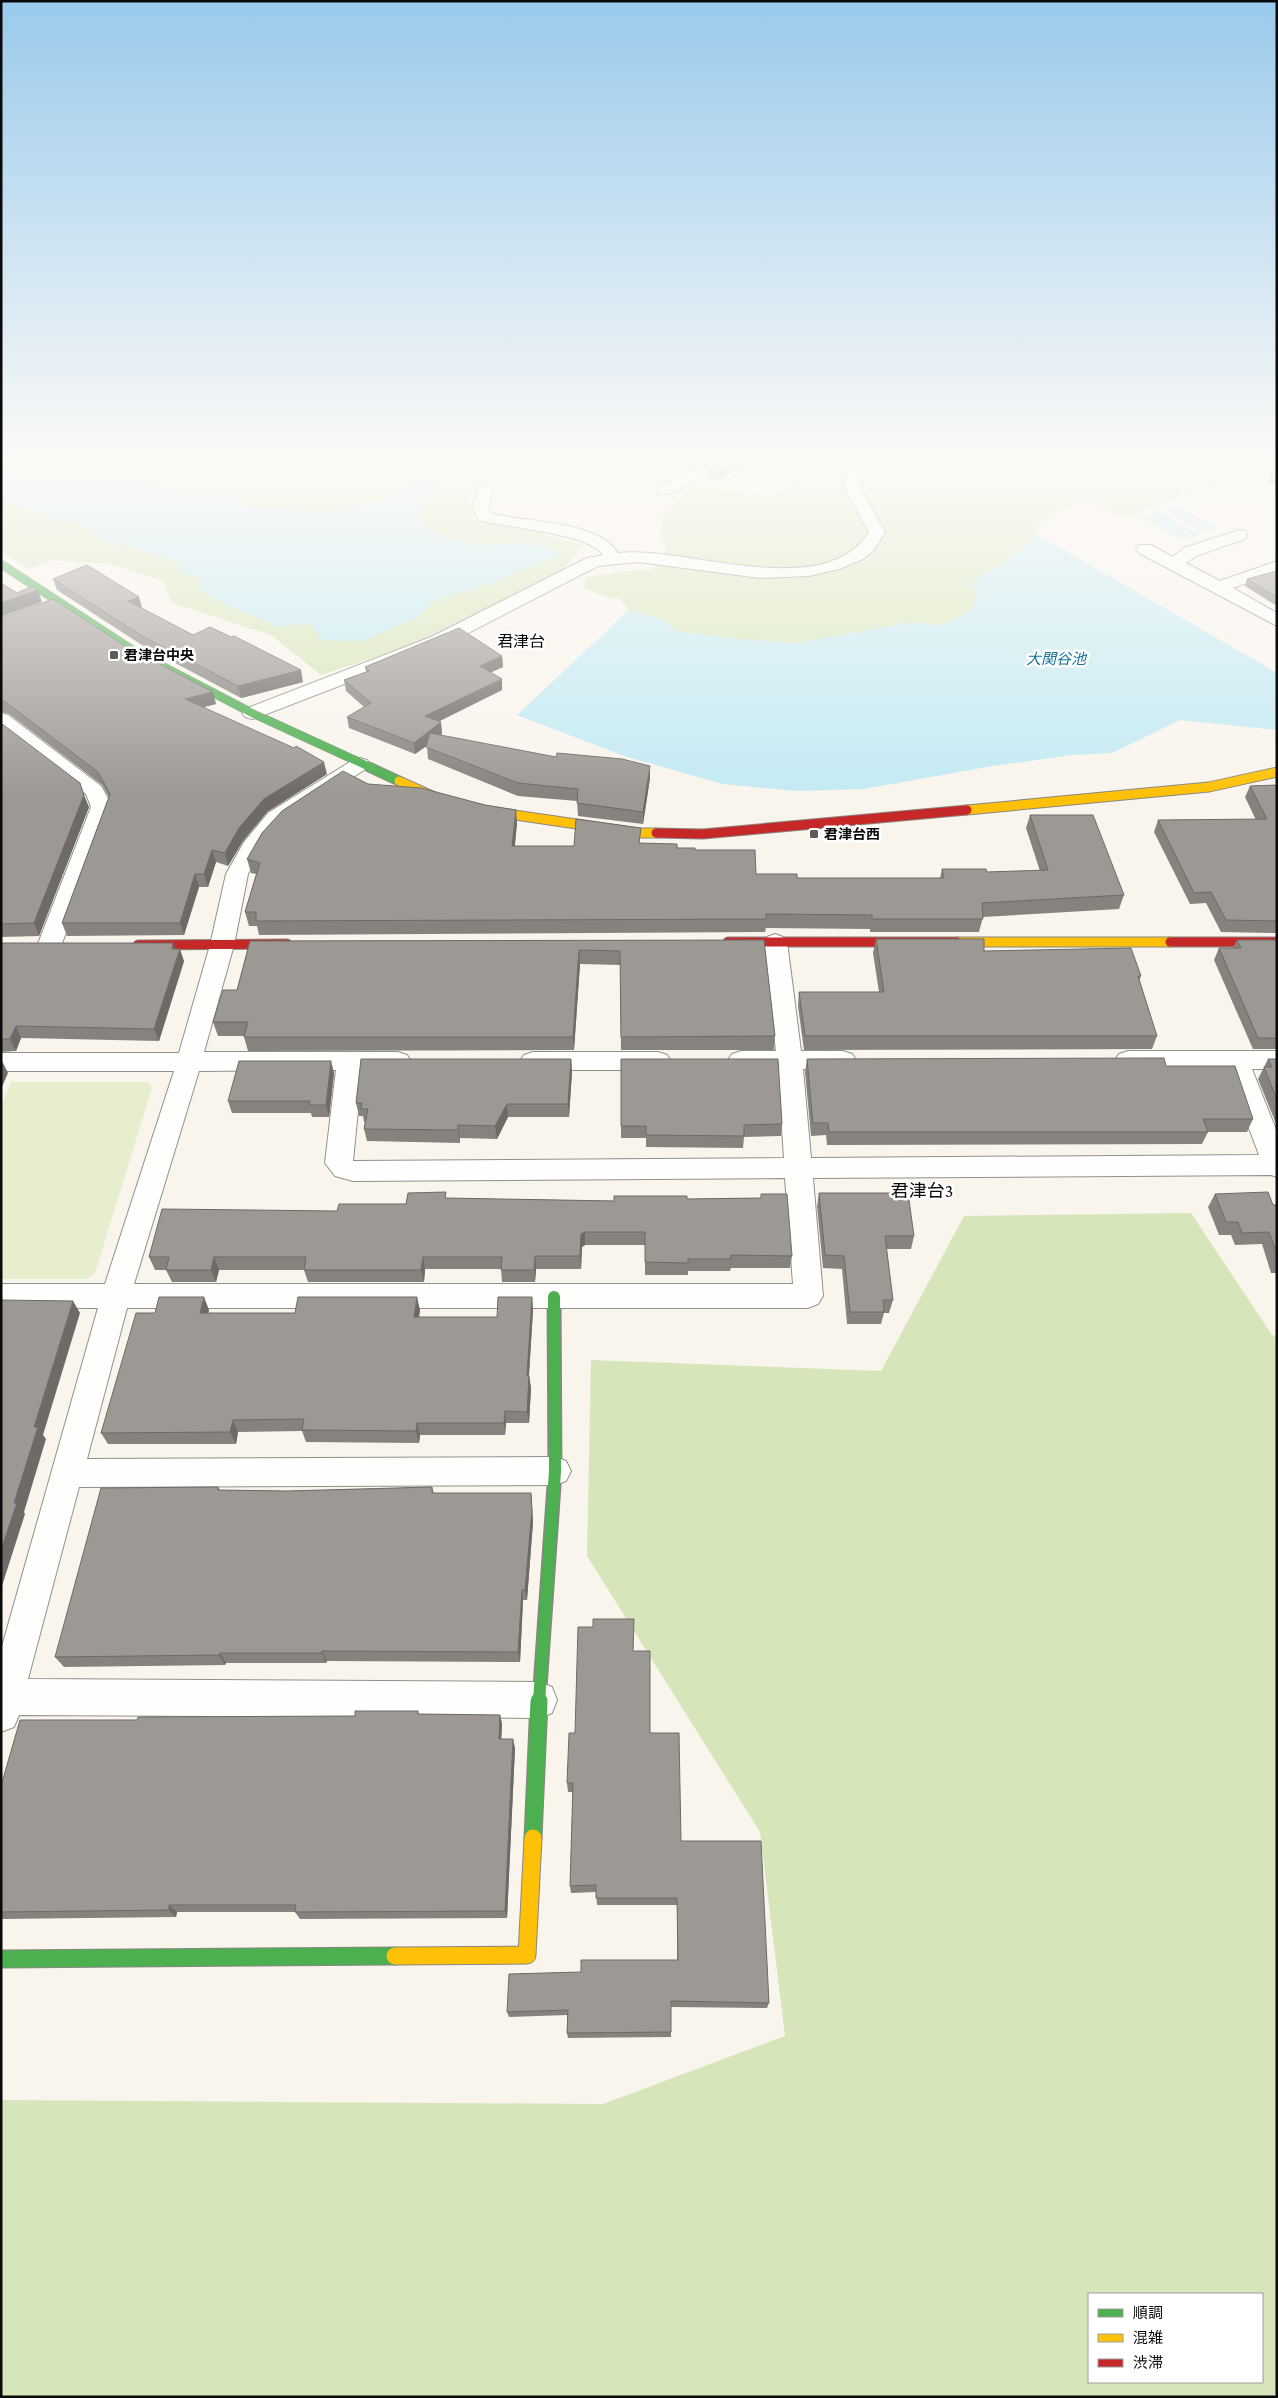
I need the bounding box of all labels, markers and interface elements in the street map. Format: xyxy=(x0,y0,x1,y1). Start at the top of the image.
district label: 君津台 xyxy=(497,633,545,650)
place label: 君津台中央 xyxy=(124,647,194,663)
marker: 君津台中央 xyxy=(108,649,120,661)
water label: 大関谷池 xyxy=(1026,651,1088,667)
place label: 君津台西 xyxy=(824,826,880,842)
marker: 君津台西 xyxy=(808,828,820,840)
district label: 君津台3 xyxy=(891,1181,953,1201)
legend xyxy=(1088,2293,1263,2383)
text: 順調 xyxy=(1133,2305,1163,2321)
text: 混雑 xyxy=(1133,2330,1163,2346)
text: 渋滞 xyxy=(1133,2355,1163,2371)

